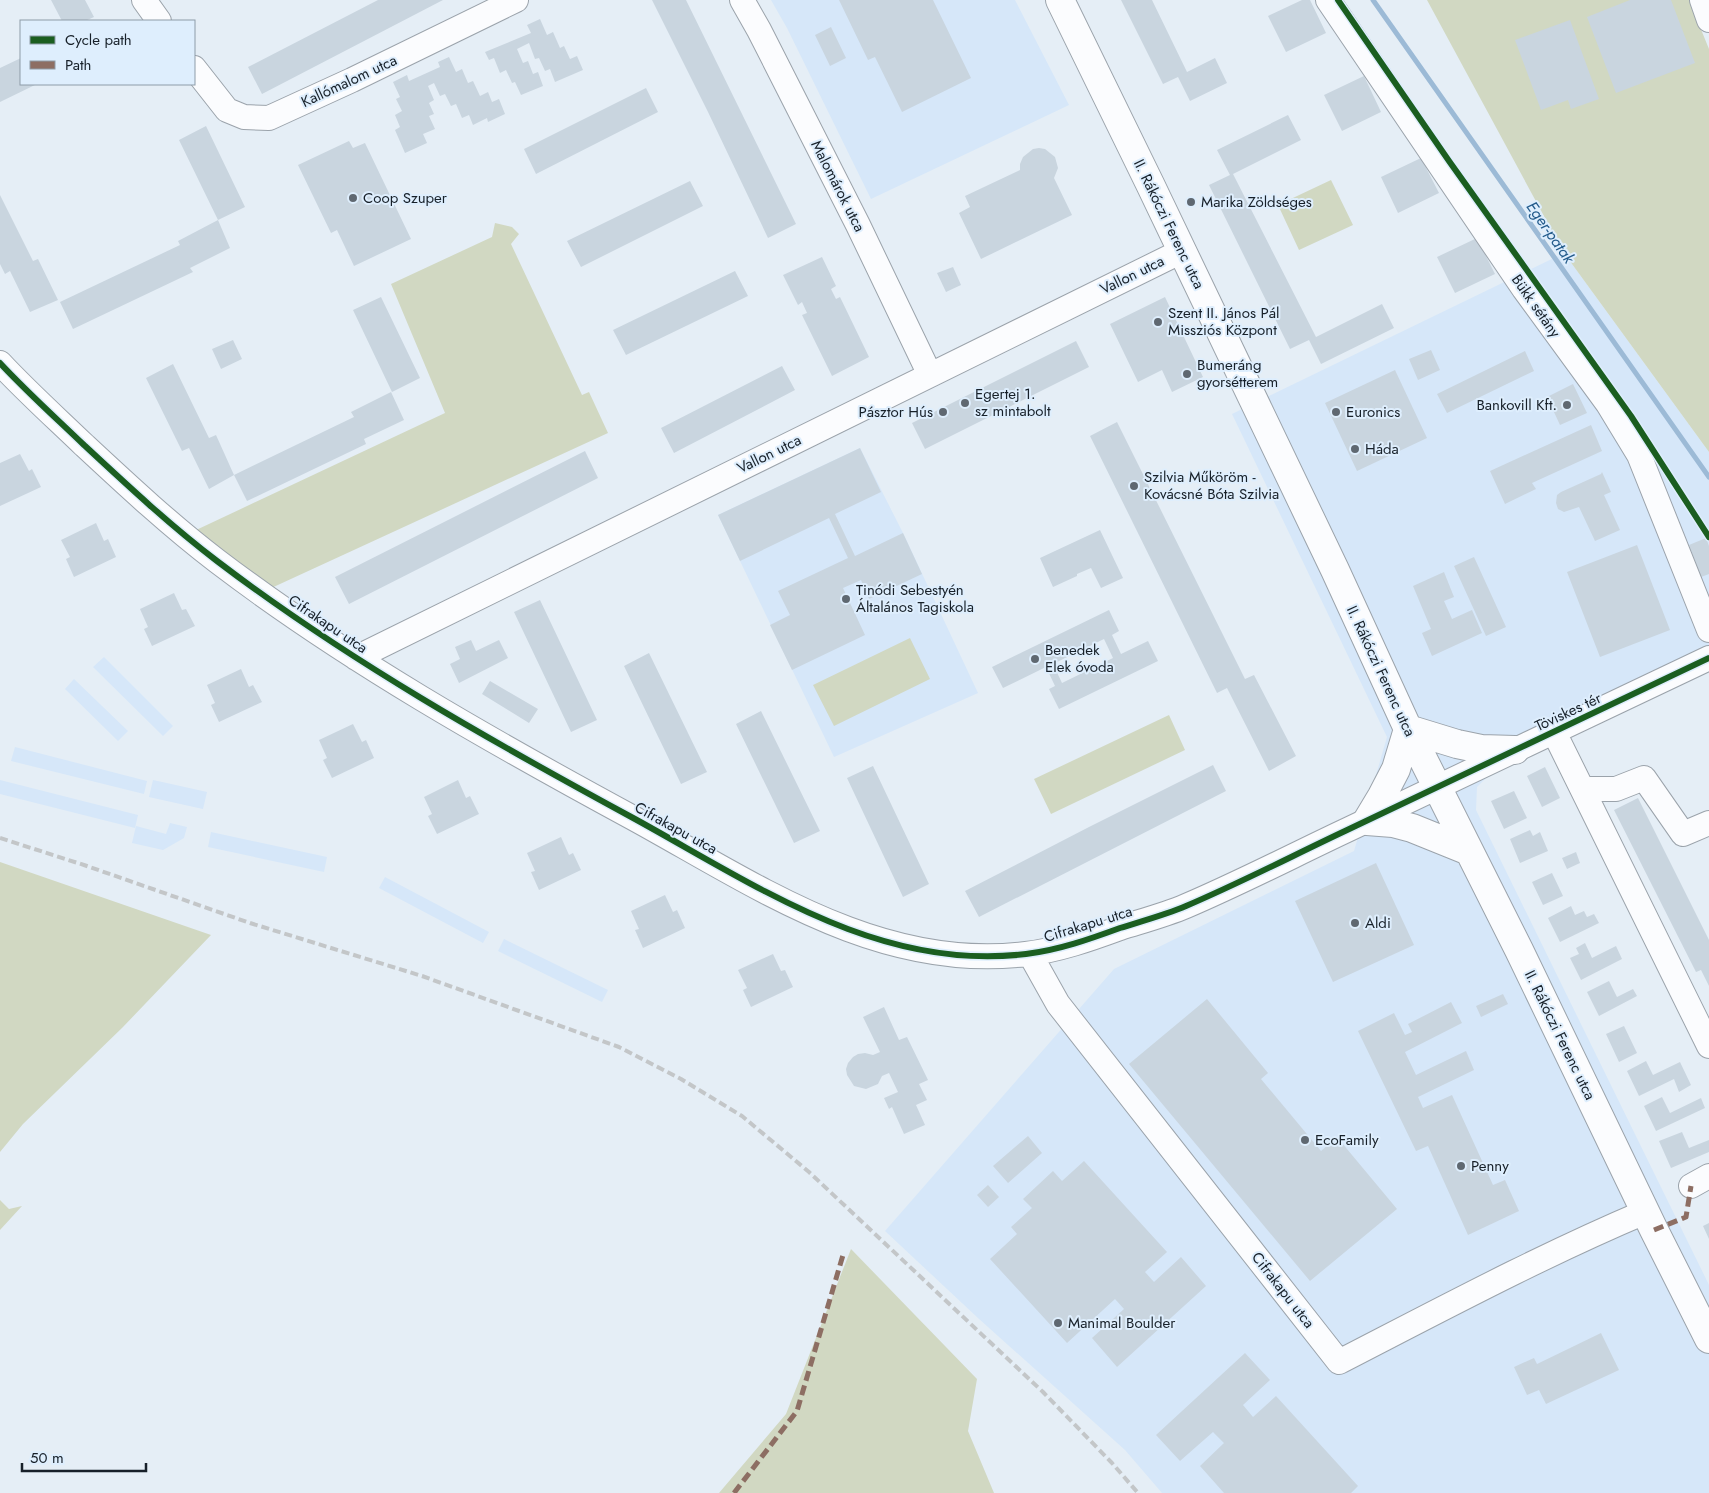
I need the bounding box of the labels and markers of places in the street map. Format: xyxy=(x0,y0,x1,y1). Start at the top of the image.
place label: Coop Szuper xyxy=(363,187,448,209)
place label: Marika Zöldséges xyxy=(1201,191,1312,213)
marker: Coop Szuper xyxy=(347,192,359,204)
marker: Marika Zöldséges xyxy=(1185,196,1197,208)
place label: Szent II. János Pál Missziós Központ xyxy=(1168,302,1279,341)
marker: Szent II. János Pál Missziós Központ xyxy=(1152,316,1164,328)
place label: Bumeráng gyorsétterem xyxy=(1197,354,1278,393)
marker: Bumeráng gyorsétterem xyxy=(1181,368,1193,380)
place label: Egertej 1. sz mintabolt xyxy=(975,383,1051,422)
place label: Bankovill Kft. xyxy=(1476,394,1557,416)
marker: Egertej 1. sz mintabolt xyxy=(959,397,971,409)
marker: Bankovill Kft. xyxy=(1561,399,1573,411)
place label: Pásztor Hús xyxy=(858,401,933,423)
place label: Euronics xyxy=(1346,401,1400,423)
marker: Pásztor Hús xyxy=(937,406,949,418)
marker: Euronics xyxy=(1330,406,1342,418)
place label: Háda xyxy=(1365,438,1399,460)
marker: Háda xyxy=(1349,443,1361,455)
place label: Szilvia Műköröm - Kovácsné Bóta Szilvia xyxy=(1144,466,1279,505)
marker: Szilvia Műköröm - Kovácsné Bóta Szilvia xyxy=(1128,480,1140,492)
place label: Tinódi Sebestyén Általános Tagiskola xyxy=(856,579,974,618)
marker: Tinódi Sebestyén Általános Tagiskola xyxy=(840,593,852,605)
place label: Benedek Elek óvoda xyxy=(1045,639,1114,678)
marker: Benedek Elek óvoda xyxy=(1029,653,1041,665)
place label: Aldi xyxy=(1365,912,1391,934)
marker: Aldi xyxy=(1349,917,1361,929)
place label: EcoFamily xyxy=(1315,1129,1379,1151)
marker: EcoFamily xyxy=(1299,1134,1311,1146)
place label: Penny xyxy=(1471,1155,1509,1177)
marker: Penny xyxy=(1455,1160,1467,1172)
place label: Manimal Boulder xyxy=(1068,1312,1176,1334)
marker: Manimal Boulder xyxy=(1052,1317,1064,1329)

